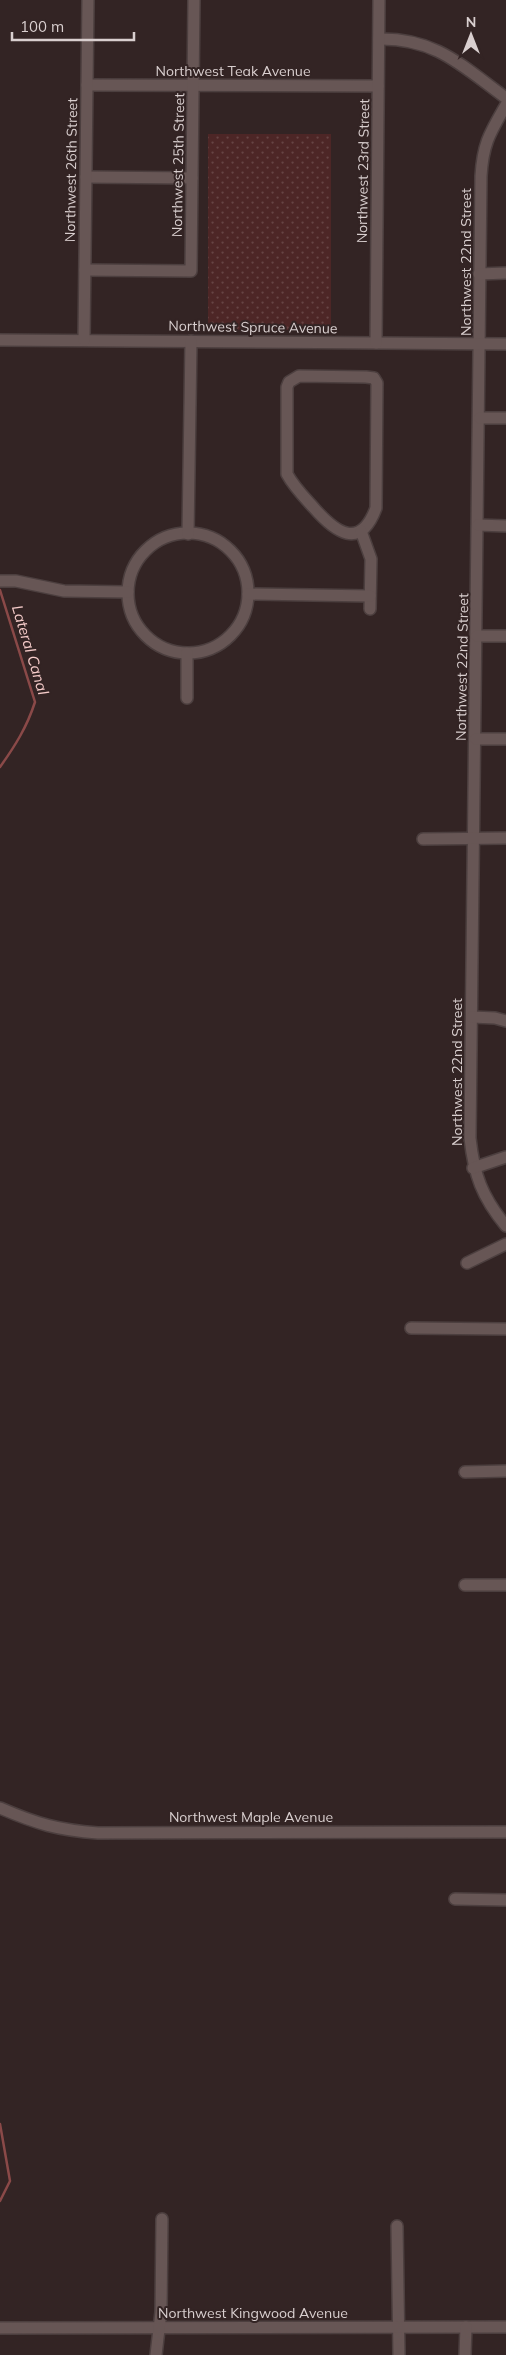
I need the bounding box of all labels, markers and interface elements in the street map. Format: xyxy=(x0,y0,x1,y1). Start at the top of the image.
scale bar xyxy=(12,10,135,42)
north arrow xyxy=(446,10,496,60)
text: N xyxy=(466,13,476,31)
text: 100 m xyxy=(20,17,64,36)
street label: Northwest Teak Avenue xyxy=(155,62,311,80)
street label: Northwest 25th Street xyxy=(168,93,188,237)
street label: Northwest 26th Street xyxy=(61,98,81,242)
street label: Northwest 23rd Street xyxy=(353,98,373,243)
street label: Northwest 22nd Street xyxy=(457,188,475,336)
street label: Northwest Spruce Avenue xyxy=(168,317,338,337)
street label: Northwest 22nd Street xyxy=(452,593,472,741)
water label: Lateral Canal xyxy=(8,603,53,697)
street label: Northwest 22nd Street xyxy=(448,998,466,1146)
street label: Northwest Maple Avenue xyxy=(169,1808,333,1826)
street label: Northwest Kingwood Avenue xyxy=(158,2304,348,2322)

